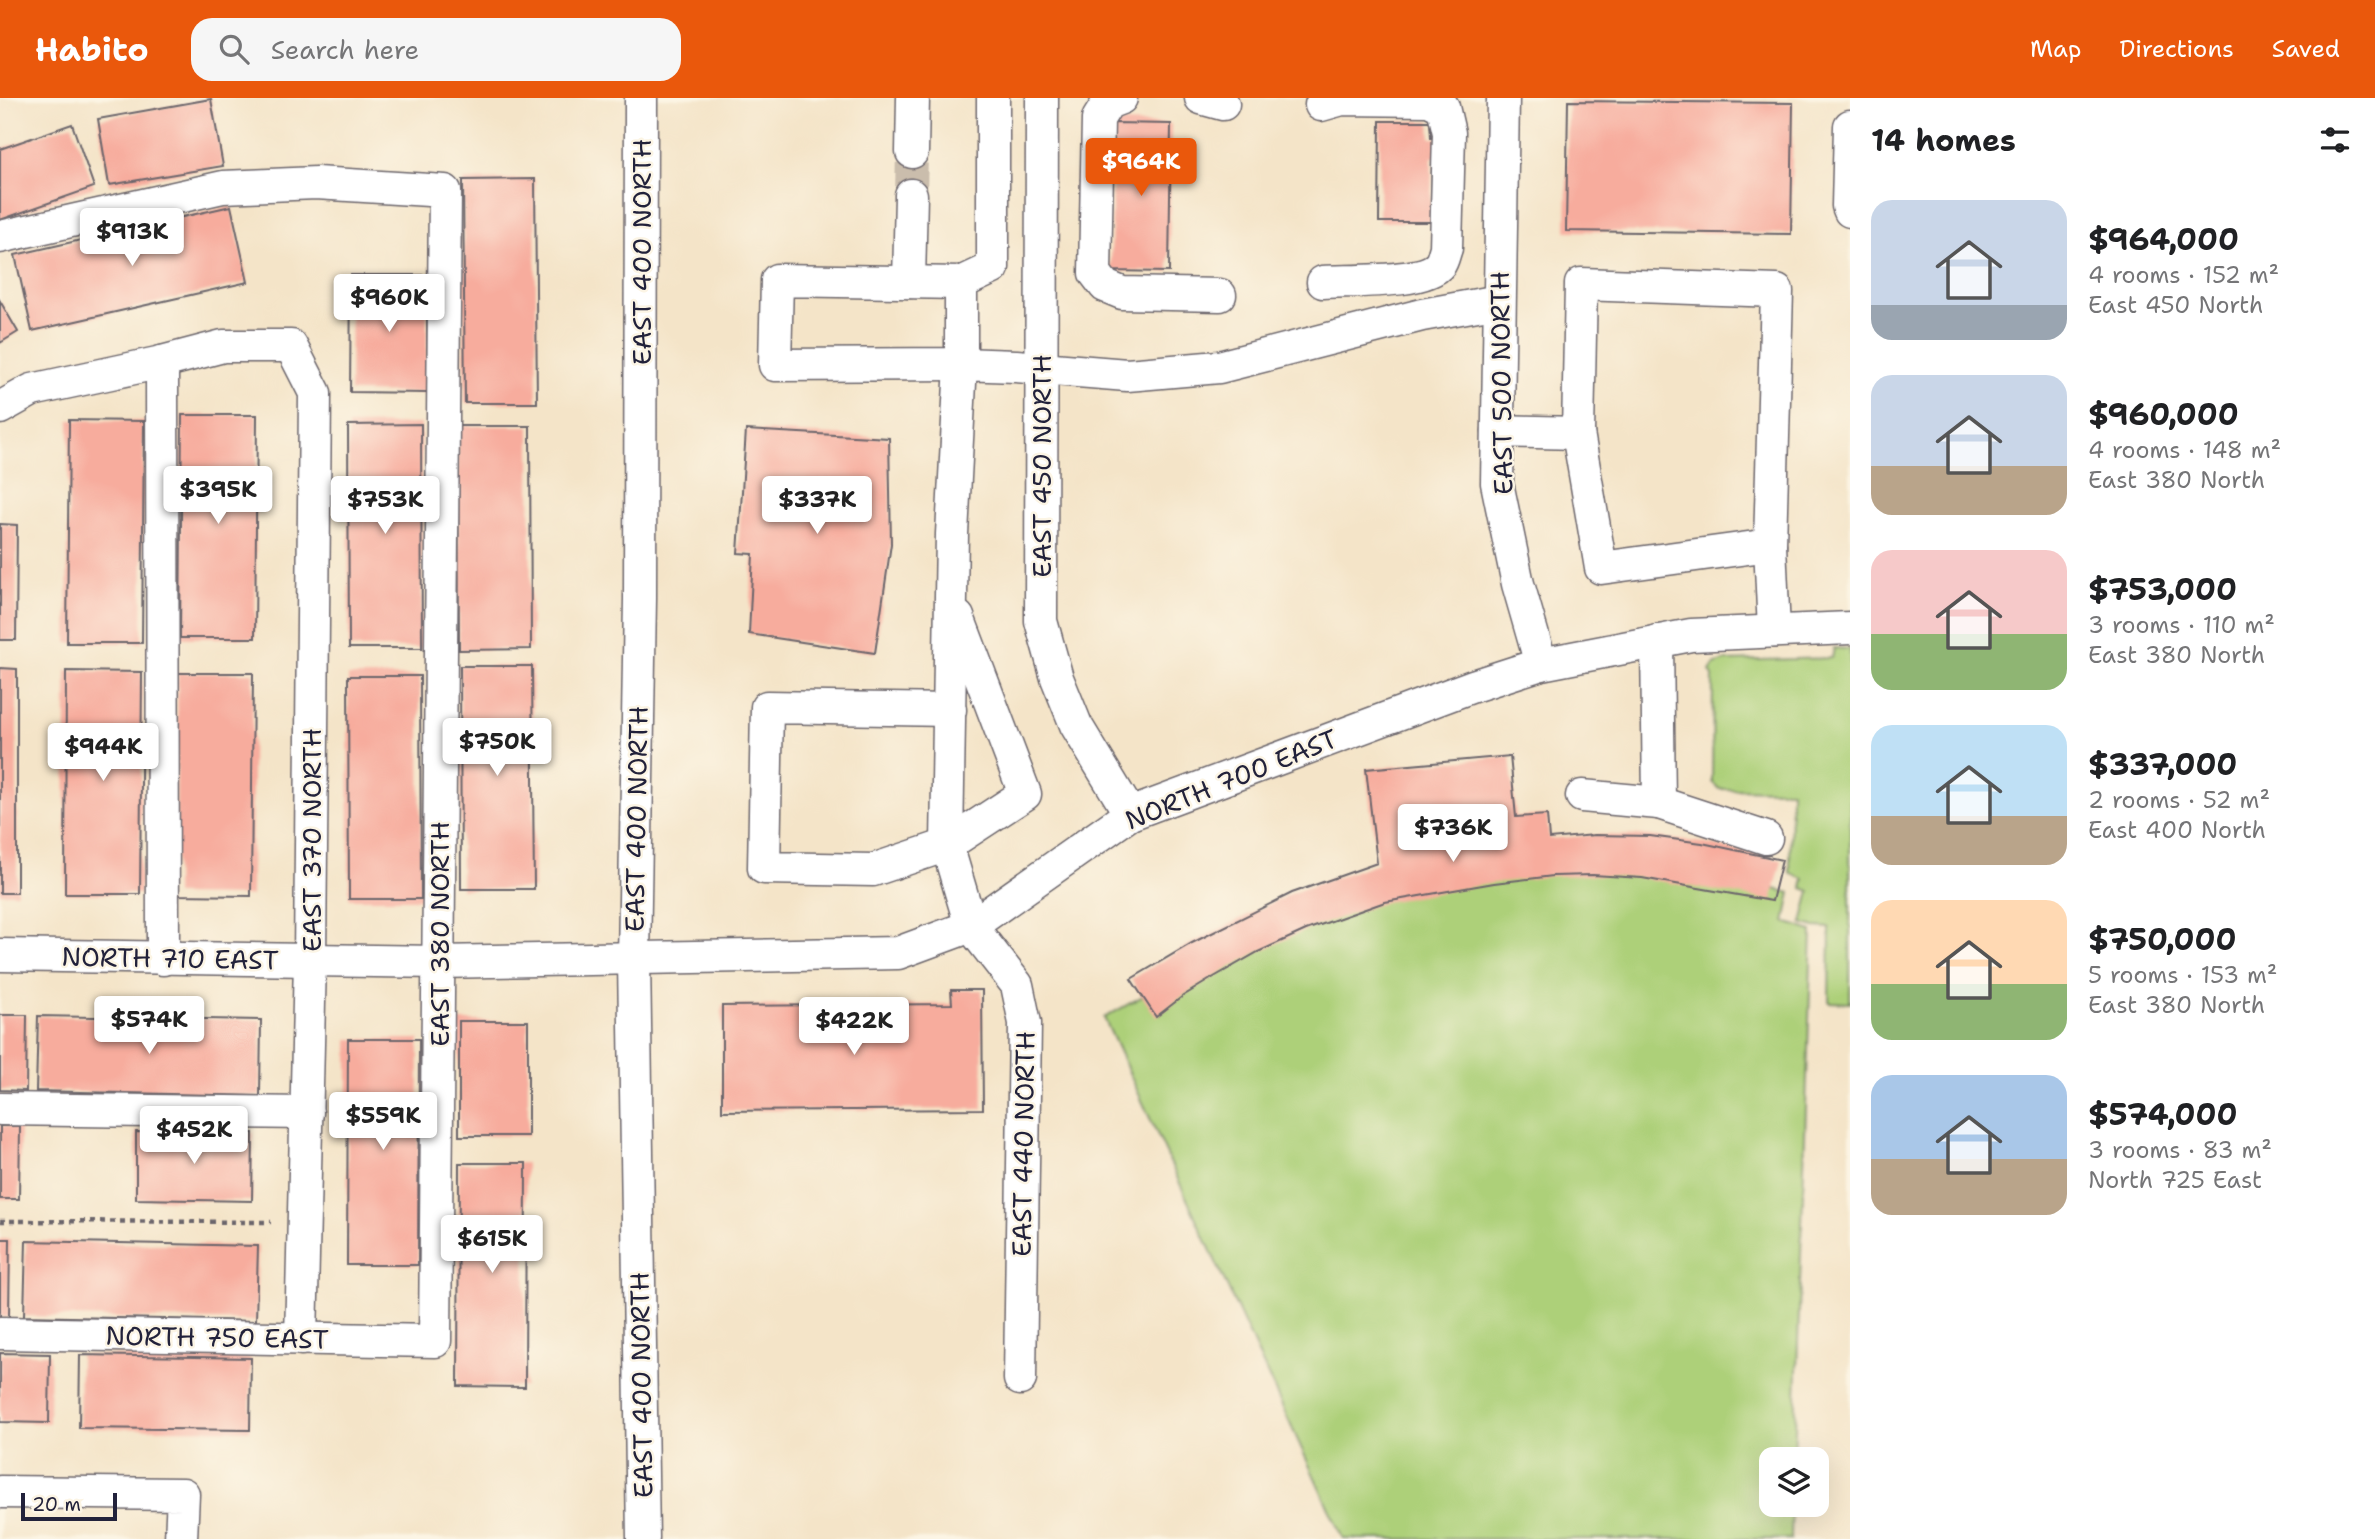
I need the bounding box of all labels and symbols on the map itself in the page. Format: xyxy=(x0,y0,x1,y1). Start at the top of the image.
street label: EAST 400 NORTH xyxy=(624,139,659,365)
pin: $964K xyxy=(1092,139,1190,198)
pin: $913K xyxy=(83,208,181,268)
street label: EAST 500 NORTH xyxy=(1482,271,1520,495)
pin: $960K xyxy=(340,274,438,334)
street label: EAST 450 NORTH xyxy=(1024,354,1059,578)
pin: $395K xyxy=(169,466,267,526)
pin: $753K xyxy=(336,476,434,536)
pin: $337K xyxy=(768,476,866,536)
street label: EAST 400 NORTH xyxy=(617,706,655,932)
pin: $750K xyxy=(448,718,546,778)
street label: NORTH 700 EAST xyxy=(1120,720,1342,838)
pin: $944K xyxy=(54,724,152,783)
street label: EAST 370 NORTH xyxy=(294,728,329,952)
pin: $736K xyxy=(1404,804,1502,864)
street label: EAST 380 NORTH xyxy=(422,821,457,1047)
street label: NORTH 710 EAST xyxy=(61,939,279,977)
pin: $574K xyxy=(100,996,198,1056)
pin: $422K xyxy=(805,998,903,1057)
street label: EAST 440 NORTH xyxy=(1004,1031,1042,1257)
pin: $559K xyxy=(334,1093,432,1152)
pin: $452K xyxy=(145,1107,243,1166)
pin: $615K xyxy=(443,1216,541,1275)
street label: EAST 400 NORTH xyxy=(622,1272,660,1498)
street label: NORTH 750 EAST xyxy=(105,1318,329,1356)
scale bar xyxy=(21,1490,117,1522)

